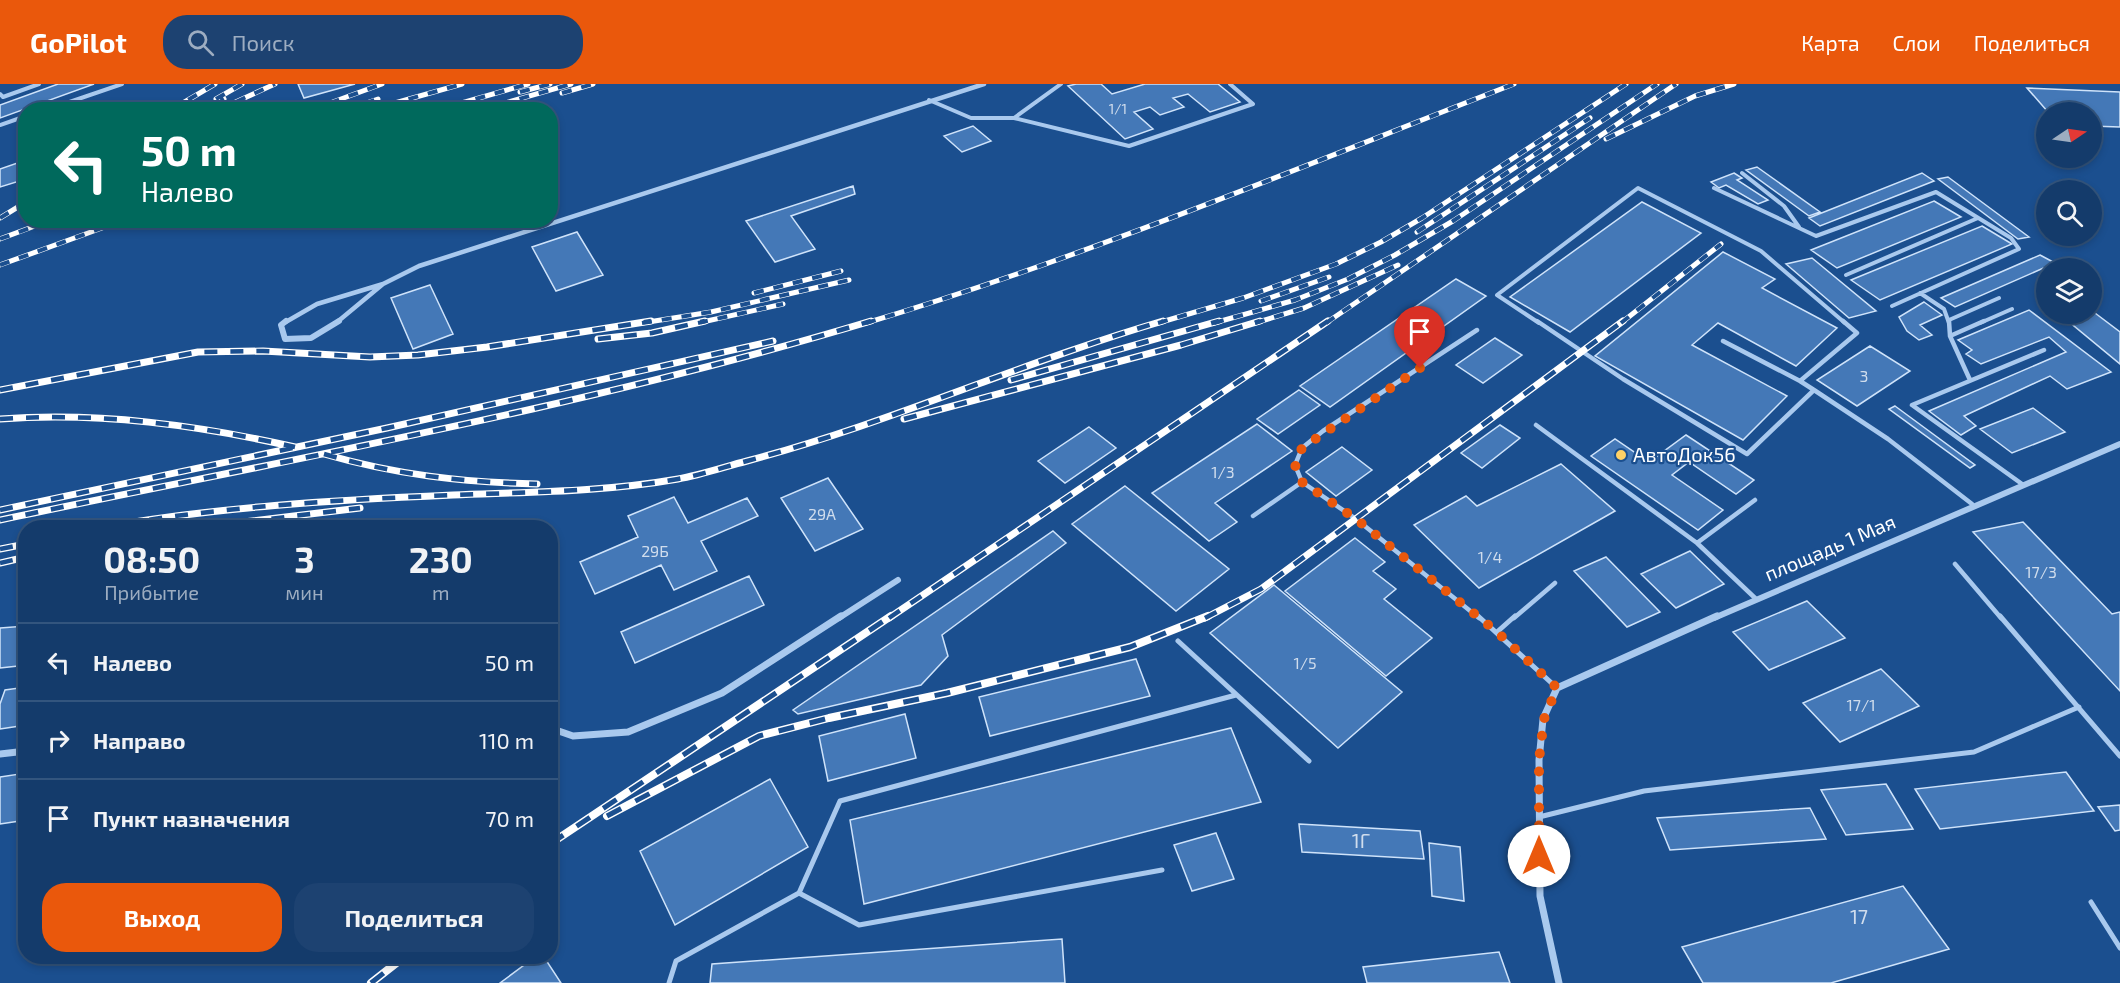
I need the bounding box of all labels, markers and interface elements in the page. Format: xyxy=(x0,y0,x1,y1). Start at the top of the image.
search box xyxy=(163,15,583,69)
text: GoPilot xyxy=(30,25,127,59)
icon: search xyxy=(184,26,217,59)
text: Поиск xyxy=(232,29,295,55)
text: Карта xyxy=(1801,30,1860,55)
text: Слои xyxy=(1893,30,1941,55)
text: Поделиться xyxy=(1974,30,2090,55)
house number: 1/1 xyxy=(1109,100,1127,117)
north arrow xyxy=(2036,102,2102,168)
map controls xyxy=(2036,102,2102,324)
text: 50 m xyxy=(141,124,237,174)
icon: left xyxy=(42,126,120,204)
text: Налево xyxy=(141,175,234,207)
button: search xyxy=(2036,180,2102,246)
button: layers xyxy=(2036,258,2102,324)
pin xyxy=(1394,306,1445,368)
icon: arrive xyxy=(1403,315,1436,348)
house number: 3 xyxy=(1860,366,1868,385)
place label: АвтоДок56 xyxy=(1633,442,1736,466)
marker: АвтоДок56 xyxy=(1614,448,1628,462)
house number: 1/3 xyxy=(1211,462,1235,481)
house number: 29А xyxy=(808,504,836,523)
street label: площадь 1 Мая xyxy=(1760,509,1899,586)
text: 08:50 xyxy=(103,537,200,580)
text: 3 xyxy=(294,537,315,580)
text: 230 xyxy=(409,537,473,580)
house number: 29Б xyxy=(641,541,669,560)
house number: 1/4 xyxy=(1478,547,1502,566)
house number: 17/3 xyxy=(2025,562,2057,581)
text: Прибытие xyxy=(104,580,199,604)
text: мин xyxy=(285,580,324,604)
text: m xyxy=(432,580,450,604)
icon: left xyxy=(42,646,75,679)
text: Налево xyxy=(93,649,172,675)
text: 50 m xyxy=(485,649,534,675)
house number: 1/5 xyxy=(1293,653,1317,672)
house number: 17/1 xyxy=(1846,695,1876,714)
icon: right xyxy=(42,724,75,757)
text: Направо xyxy=(93,727,186,753)
text: 110 m xyxy=(479,727,534,753)
icon: arrive xyxy=(42,802,75,835)
text: Пункт назначения xyxy=(93,805,290,831)
text: 70 m xyxy=(485,805,534,831)
position arrow xyxy=(1507,824,1571,888)
house number: 1Г xyxy=(1352,828,1370,852)
button: Выход xyxy=(42,883,282,952)
button: Поделиться xyxy=(294,883,534,952)
house number: 17 xyxy=(1850,904,1868,928)

